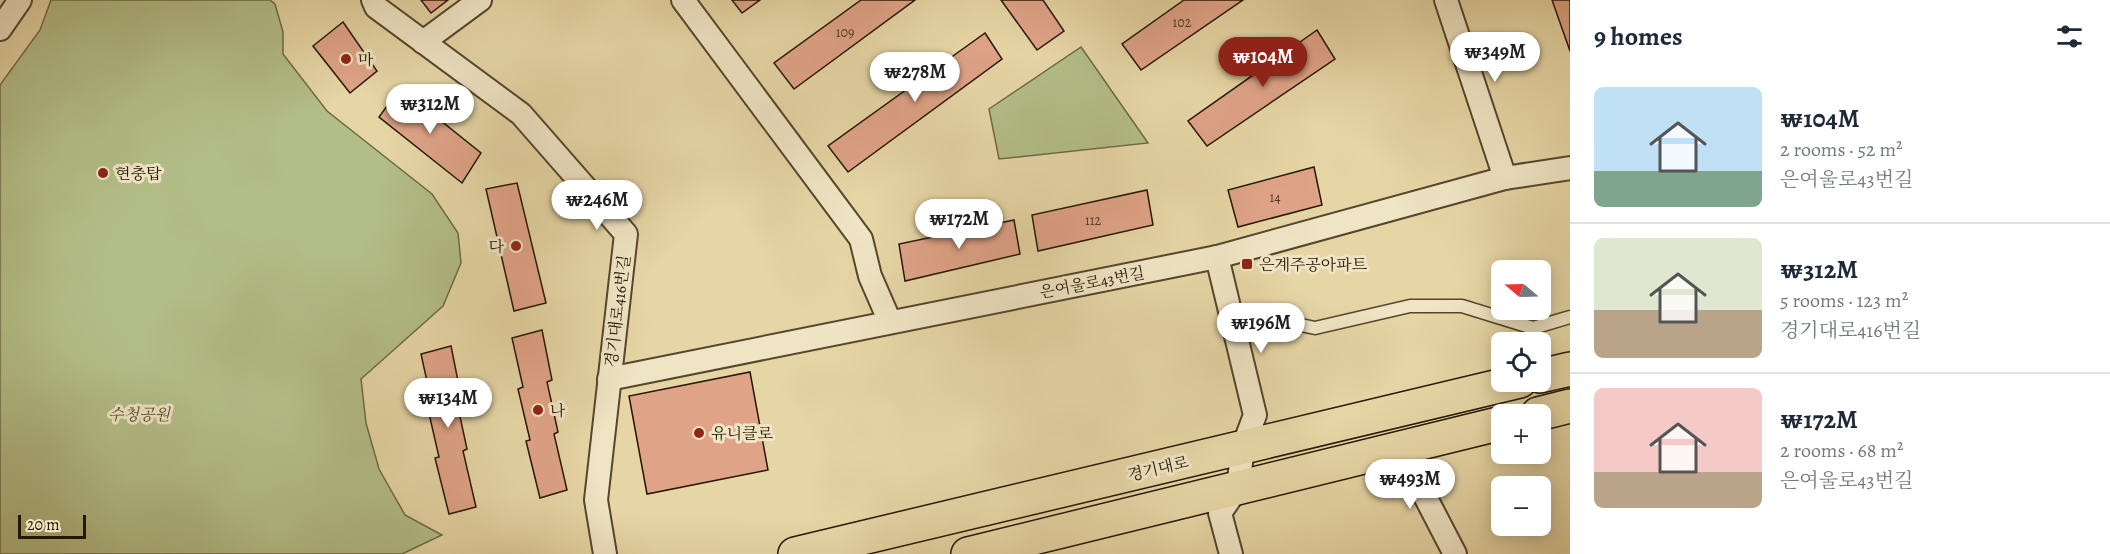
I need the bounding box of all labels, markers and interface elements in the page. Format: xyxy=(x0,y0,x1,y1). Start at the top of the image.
house number: 102 xyxy=(1173,13,1192,32)
text: 9 homes xyxy=(1594,19,1683,54)
icon: filters xyxy=(2053,20,2086,53)
house number: 109 xyxy=(836,23,854,42)
pin: ₩349M xyxy=(1453,32,1537,83)
pin: ₩104M xyxy=(1221,37,1305,88)
text: ₩349M xyxy=(1464,38,1526,65)
text: ₩104M xyxy=(1232,43,1294,70)
place label: 마 xyxy=(358,49,374,71)
marker: 마 xyxy=(339,52,353,66)
pin: ₩278M xyxy=(873,52,957,103)
text: ₩278M xyxy=(884,58,946,85)
pin: ₩312M xyxy=(388,84,472,135)
text: ₩312M xyxy=(400,90,460,117)
text: ₩104M xyxy=(1780,101,1860,136)
icon: home xyxy=(1642,111,1714,183)
text: 2 rooms · 52 m² xyxy=(1780,136,1903,163)
place label: 현충탑 xyxy=(115,163,162,185)
marker: 현충탑 xyxy=(96,166,110,180)
text: 은여울로43번길 xyxy=(1780,166,1913,193)
pin: ₩246M xyxy=(555,180,639,231)
text: ₩246M xyxy=(565,186,629,213)
house number: 14 xyxy=(1269,188,1281,207)
pin: ₩172M xyxy=(917,199,1001,250)
text: ₩172M xyxy=(929,205,989,232)
house number: 112 xyxy=(1085,211,1101,230)
place label: 다 xyxy=(489,236,505,258)
marker: 다 xyxy=(509,239,523,253)
text: ₩312M xyxy=(1780,252,1858,287)
street label: 경기대로416번길 xyxy=(600,254,636,368)
place label: 은계주공아파트 xyxy=(1259,254,1368,276)
marker: 은계주공아파트 xyxy=(1240,257,1254,271)
north arrow xyxy=(1491,260,1551,320)
map controls xyxy=(1491,260,1551,536)
street label: 은여울로43번길 xyxy=(1038,262,1147,304)
icon: home xyxy=(1642,262,1714,334)
text: 5 rooms · 123 m² xyxy=(1780,287,1908,314)
pin: ₩196M xyxy=(1219,303,1303,354)
text: ₩196M xyxy=(1231,309,1291,336)
text: 경기대로416번길 xyxy=(1780,317,1921,344)
button: locate xyxy=(1491,332,1551,392)
pin: ₩134M xyxy=(406,378,490,429)
text: ₩134M xyxy=(418,384,478,411)
place label: 나 xyxy=(550,400,566,422)
text: ₩172M xyxy=(1780,402,1858,437)
marker: 나 xyxy=(531,403,545,417)
park label: 수청공원 xyxy=(108,404,171,426)
button: + xyxy=(1491,404,1551,464)
icon: home xyxy=(1642,412,1714,484)
place label: 유니클로 xyxy=(711,423,773,445)
marker: 유니클로 xyxy=(692,426,706,440)
text: 2 rooms · 68 m² xyxy=(1780,437,1904,464)
street label: 경기대로 xyxy=(1126,451,1191,487)
pin: ₩493M xyxy=(1368,459,1452,510)
text: ₩493M xyxy=(1379,465,1441,492)
text: 은여울로43번길 xyxy=(1780,467,1913,494)
button: − xyxy=(1491,476,1551,536)
scale bar xyxy=(18,512,86,540)
text: 20 m xyxy=(27,514,60,536)

